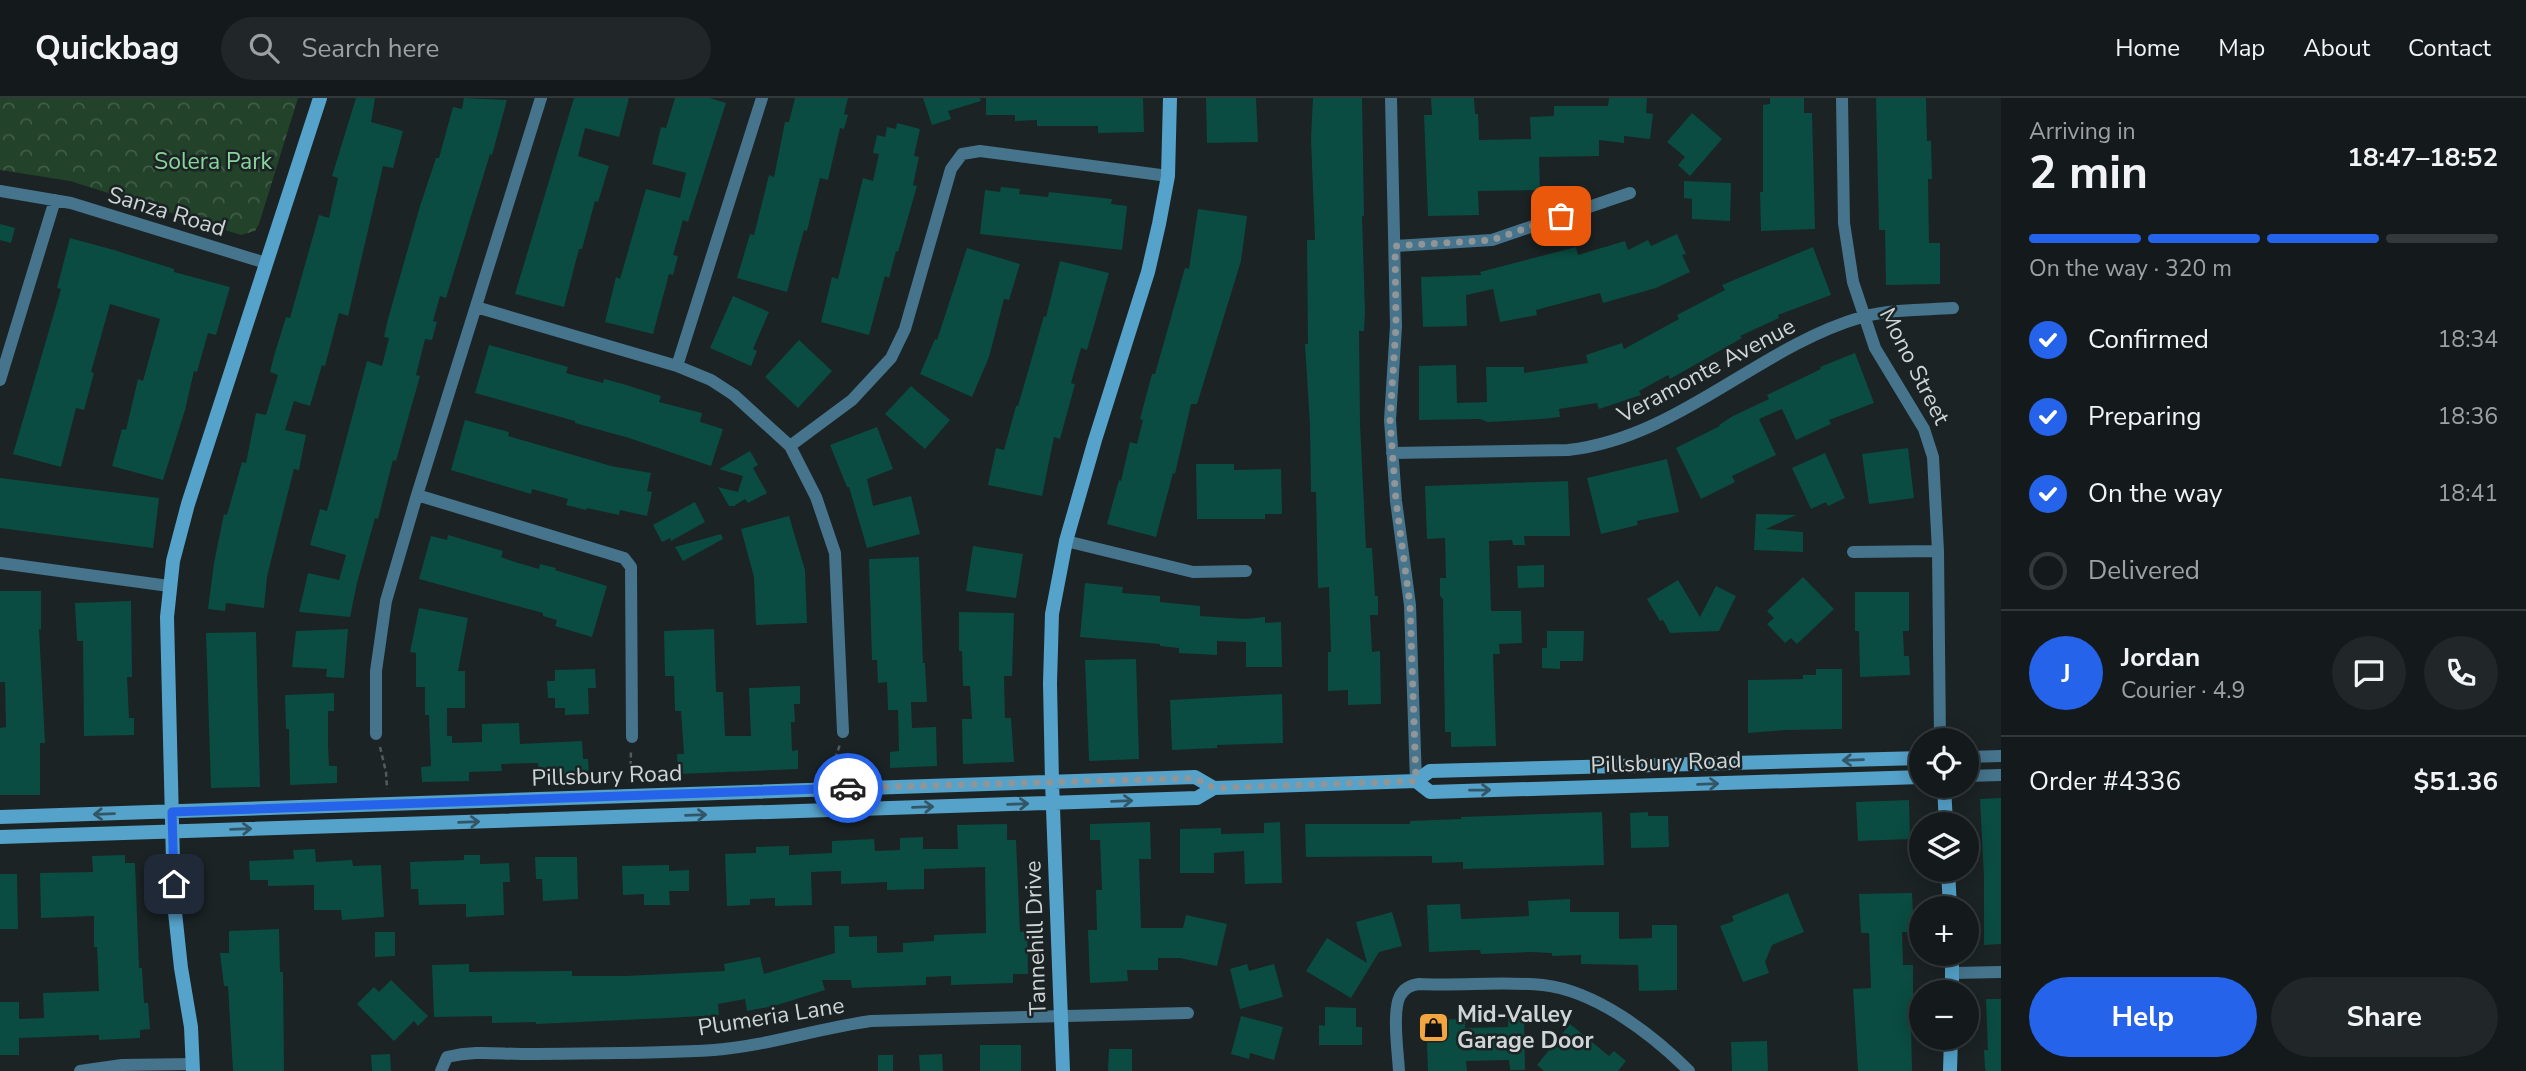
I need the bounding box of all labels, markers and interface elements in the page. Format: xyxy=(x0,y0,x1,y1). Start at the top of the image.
search box xyxy=(221,17,711,80)
text: Quickbag xyxy=(35,26,179,71)
icon: search xyxy=(245,29,283,67)
text: Search here xyxy=(301,31,439,66)
text: Home xyxy=(2115,32,2180,64)
text: Map xyxy=(2218,32,2265,64)
text: About xyxy=(2303,32,2370,64)
text: Contact xyxy=(2408,32,2491,64)
text: Arriving in xyxy=(2029,116,2136,147)
text: 18:47–18:52 xyxy=(2347,140,2498,175)
text: 2 min xyxy=(2029,141,2148,204)
park label: Solera Park xyxy=(154,146,273,177)
street label: Sanza Road xyxy=(104,179,230,244)
pin xyxy=(1531,186,1591,246)
icon: bag xyxy=(1542,197,1580,235)
text: On the way · 320 m xyxy=(2029,253,2232,284)
street label: Mono Street xyxy=(1872,303,1958,431)
street label: Veramonte Avenue xyxy=(1611,311,1800,431)
icon: check xyxy=(2029,321,2067,359)
text: Confirmed xyxy=(2088,322,2209,357)
text: 18:34 xyxy=(2438,324,2498,355)
icon: check xyxy=(2029,398,2067,436)
text: Preparing xyxy=(2088,399,2201,434)
text: 18:36 xyxy=(2438,401,2498,432)
icon: check xyxy=(2029,475,2067,513)
text: On the way xyxy=(2088,476,2222,511)
text: 18:41 xyxy=(2438,478,2498,509)
text: Delivered xyxy=(2088,553,2200,588)
button: chat xyxy=(2332,636,2406,710)
button: phone xyxy=(2424,636,2498,710)
text: Jordan xyxy=(2121,640,2200,675)
text: J xyxy=(2061,656,2071,691)
text: Courier · 4.9 xyxy=(2121,675,2245,706)
map controls xyxy=(1909,728,1979,1050)
button: locate xyxy=(1909,728,1979,798)
street label: Pillsbury Road xyxy=(1590,744,1742,781)
courier xyxy=(813,753,883,823)
one-way arrow xyxy=(1842,753,1865,767)
street label: Pillsbury Road xyxy=(531,757,683,794)
text: Order #4336 xyxy=(2029,764,2181,799)
text: $51.36 xyxy=(2414,764,2498,799)
icon: car xyxy=(829,769,867,807)
one-way arrow xyxy=(1696,777,1719,790)
one-way arrow xyxy=(1469,784,1492,797)
one-way arrow xyxy=(1110,794,1133,807)
one-way arrow xyxy=(1006,798,1029,811)
one-way arrow xyxy=(912,801,935,814)
one-way arrow xyxy=(92,807,115,820)
one-way arrow xyxy=(684,808,707,821)
button: layers xyxy=(1909,812,1979,882)
one-way arrow xyxy=(457,815,480,828)
one-way arrow xyxy=(229,823,252,836)
pin xyxy=(144,854,204,914)
street label: Tannehill Drive xyxy=(1017,860,1054,1016)
icon: home xyxy=(155,865,193,903)
button: + xyxy=(1909,896,1979,966)
button: Help xyxy=(2029,977,2257,1057)
button: Share xyxy=(2271,977,2498,1057)
button: − xyxy=(1909,980,1979,1050)
street label: Plumeria Lane xyxy=(696,990,847,1043)
place label: Mid-Valley Garage Door xyxy=(1457,999,1594,1056)
shop icon: Mid-Valley Garage Door xyxy=(1417,1010,1451,1044)

